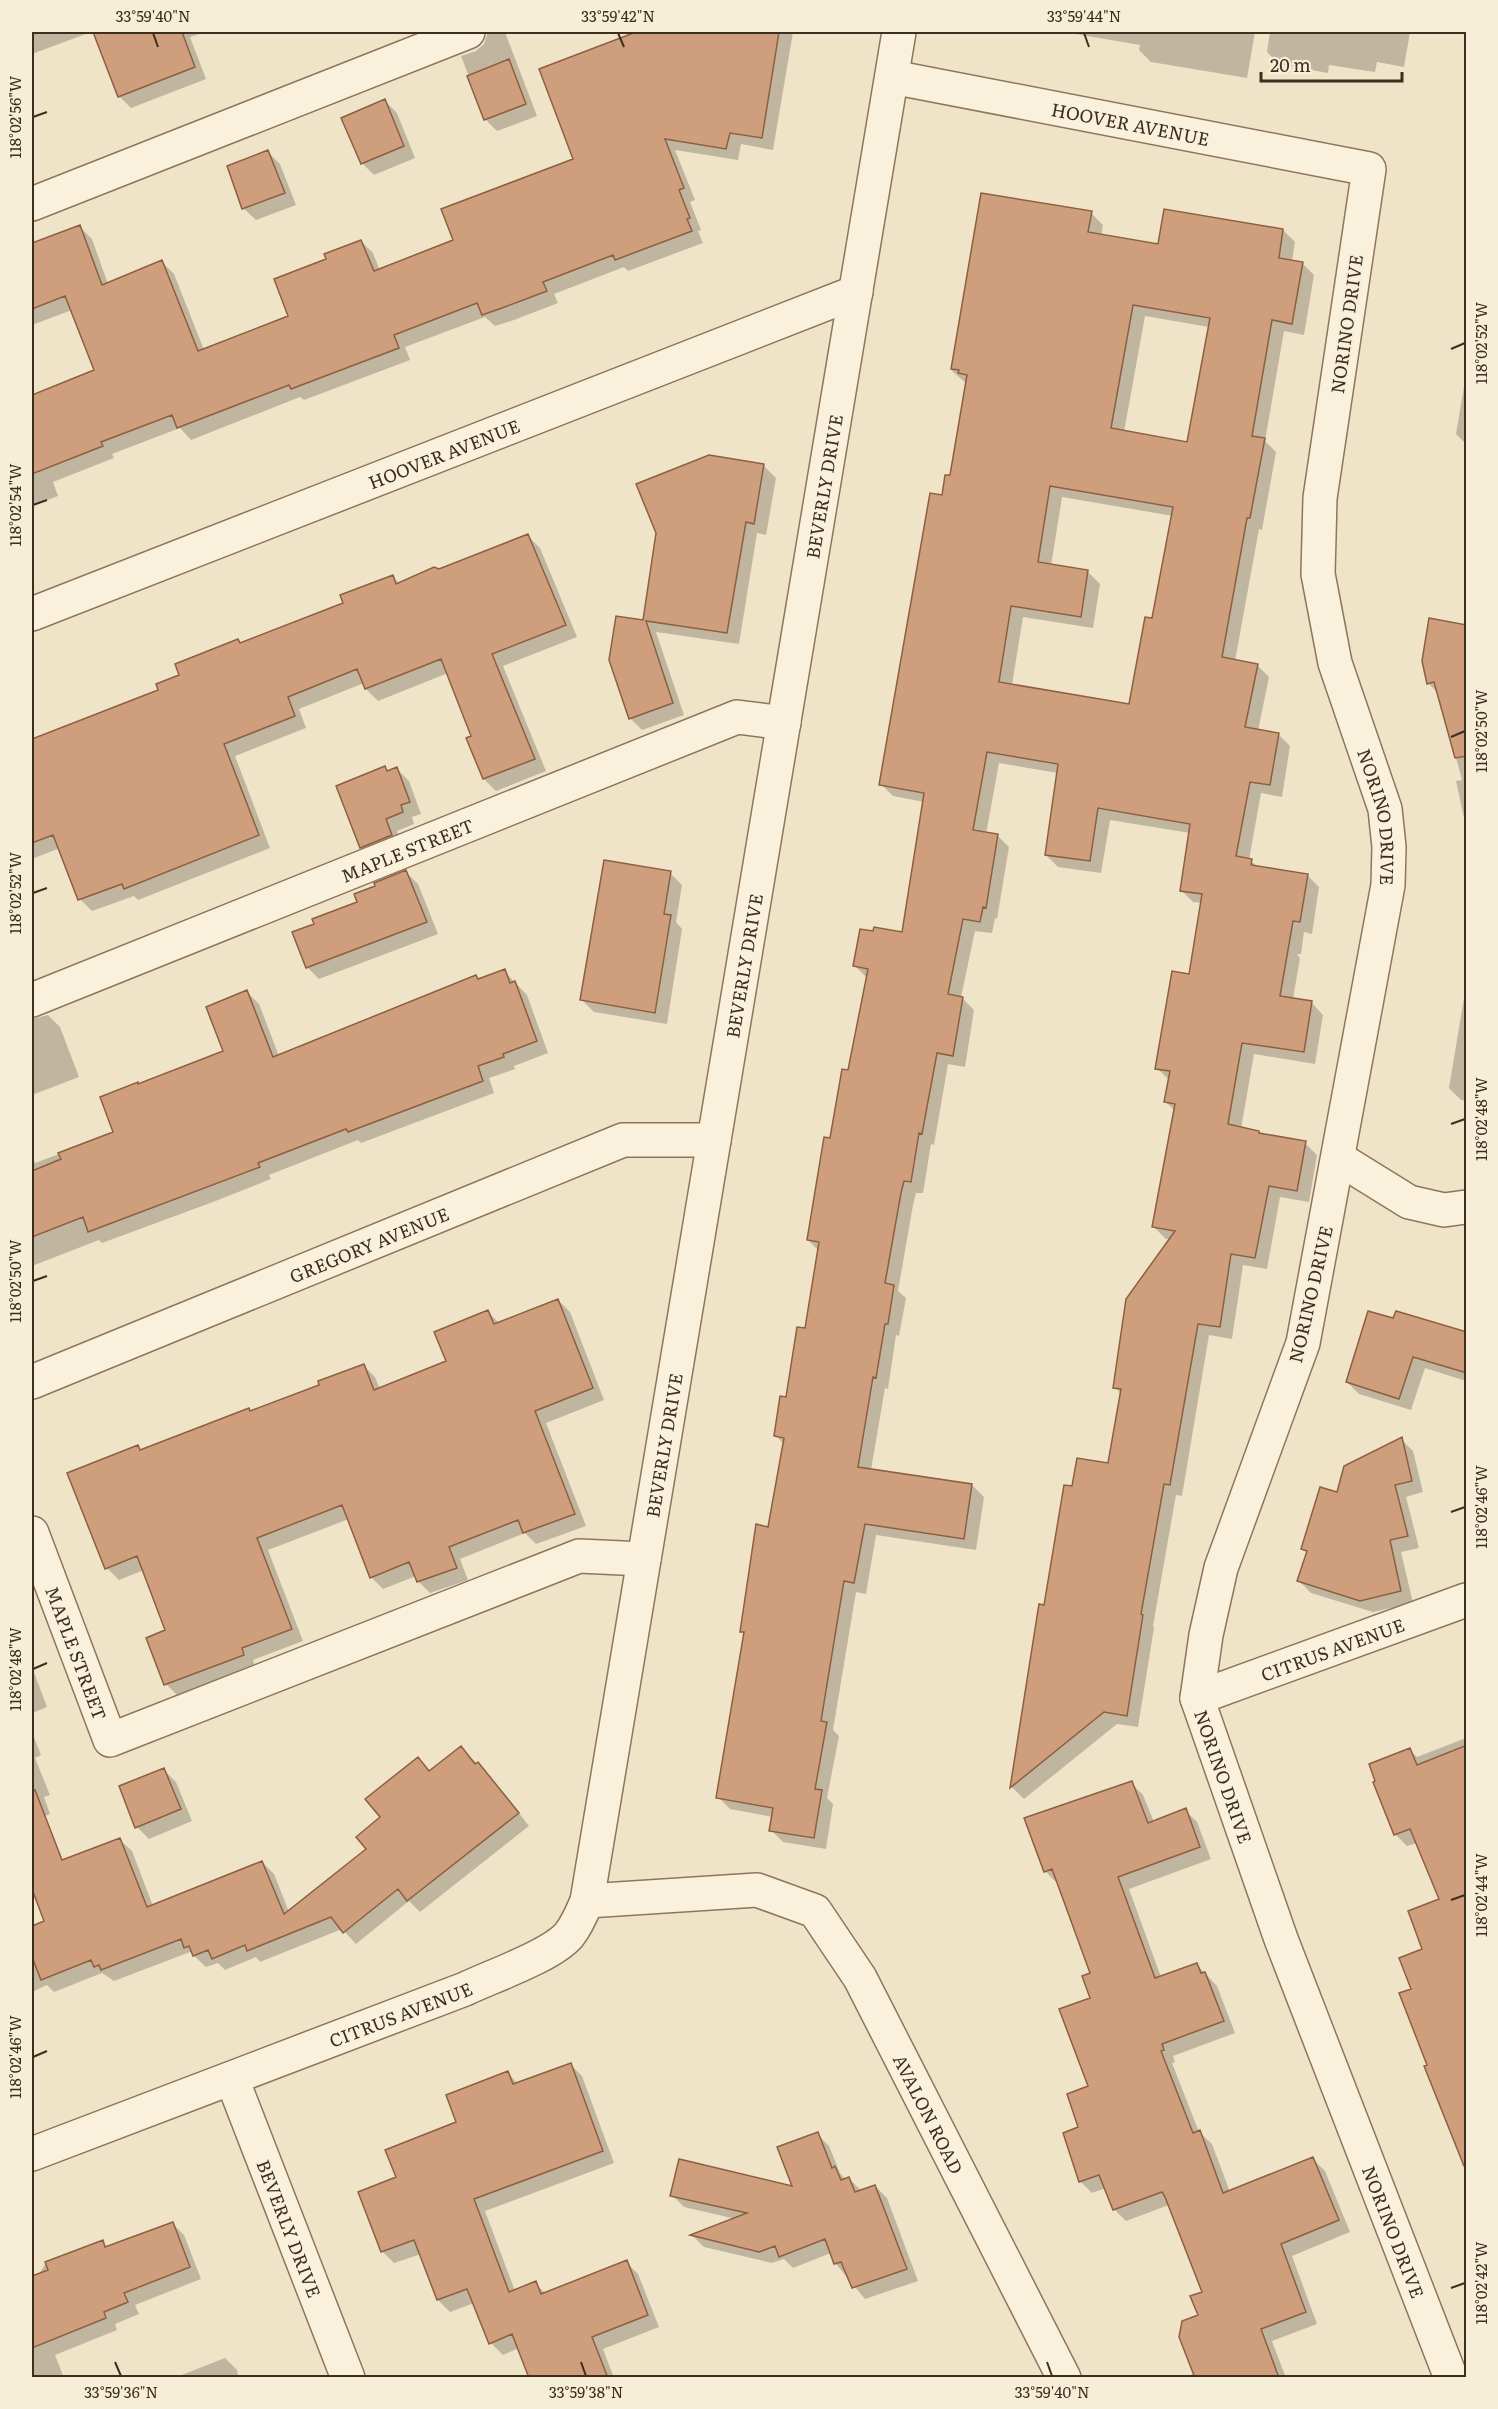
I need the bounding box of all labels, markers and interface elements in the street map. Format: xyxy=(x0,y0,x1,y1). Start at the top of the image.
text: 33°59'40"N xyxy=(116,4,191,27)
text: 33°59'42"N xyxy=(581,4,655,27)
text: 33°59'44"N xyxy=(1047,4,1121,27)
scale bar xyxy=(1261,45,1402,83)
text: 20 m xyxy=(1270,51,1311,78)
text: 118°02'56"W xyxy=(3,75,26,158)
street label: HOOVER AVENUE xyxy=(1049,95,1212,151)
street label: NORINO DRIVE xyxy=(1323,253,1369,395)
text: 118°02'52"W xyxy=(1469,301,1492,384)
street label: HOOVER AVENUE xyxy=(364,411,523,495)
street label: BEVERLY DRIVE xyxy=(798,412,848,561)
text: 118°02'54"W xyxy=(3,463,26,547)
text: 118°02'50"W xyxy=(1469,689,1492,773)
street label: NORINO DRIVE xyxy=(1352,745,1403,886)
street label: MAPLE STREET xyxy=(336,811,477,888)
text: 118°02'52"W xyxy=(3,851,26,934)
street label: BEVERLY DRIVE xyxy=(718,892,768,1040)
text: 118°02'48"W xyxy=(1469,1077,1492,1161)
street label: GREGORY AVENUE xyxy=(285,1199,453,1289)
street label: NORINO DRIVE xyxy=(1281,1223,1339,1365)
text: 118°02'50"W xyxy=(3,1239,26,1323)
street label: BEVERLY DRIVE xyxy=(638,1371,688,1519)
text: 118°02'46"W xyxy=(1469,1465,1492,1549)
street label: MAPLE STREET xyxy=(40,1582,115,1724)
street label: CITRUS AVENUE xyxy=(1257,1610,1408,1687)
text: 118°02'48"W xyxy=(3,1627,26,1711)
street label: NORINO DRIVE xyxy=(1188,1706,1260,1847)
text: 118°02'44"W xyxy=(1469,1853,1492,1937)
street label: CITRUS AVENUE xyxy=(325,1974,476,2053)
text: 118°02'46"W xyxy=(3,2015,26,2099)
street label: AVALON ROAD xyxy=(887,2049,971,2178)
street label: BEVERLY DRIVE xyxy=(251,2155,329,2301)
street label: NORINO DRIVE xyxy=(1356,2161,1432,2302)
text: 118°02'42"W xyxy=(1469,2241,1492,2325)
text: 33°59'36"N xyxy=(84,2380,158,2403)
text: 33°59'38"N xyxy=(549,2380,623,2403)
text: 33°59'40"N xyxy=(1015,2380,1090,2403)

